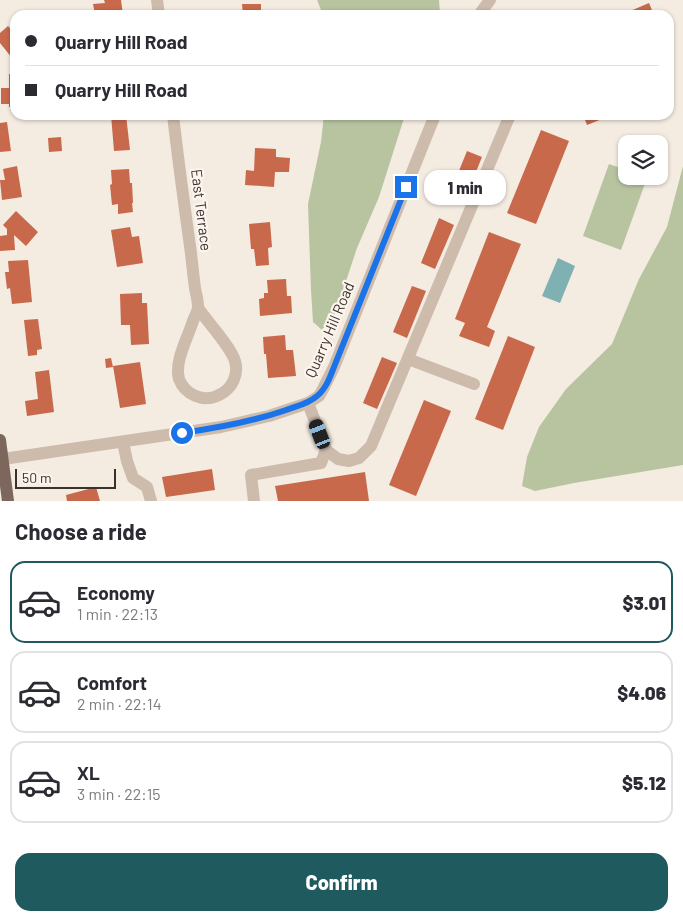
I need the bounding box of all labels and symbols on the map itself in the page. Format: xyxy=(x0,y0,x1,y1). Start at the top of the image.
street label: East Terrace xyxy=(188,168,216,252)
callout: 1 min xyxy=(424,170,506,204)
route end xyxy=(395,176,417,198)
street label: Quarry Hill Road xyxy=(301,279,357,380)
car xyxy=(307,417,332,451)
route start xyxy=(171,422,193,444)
scale bar xyxy=(15,466,116,489)

